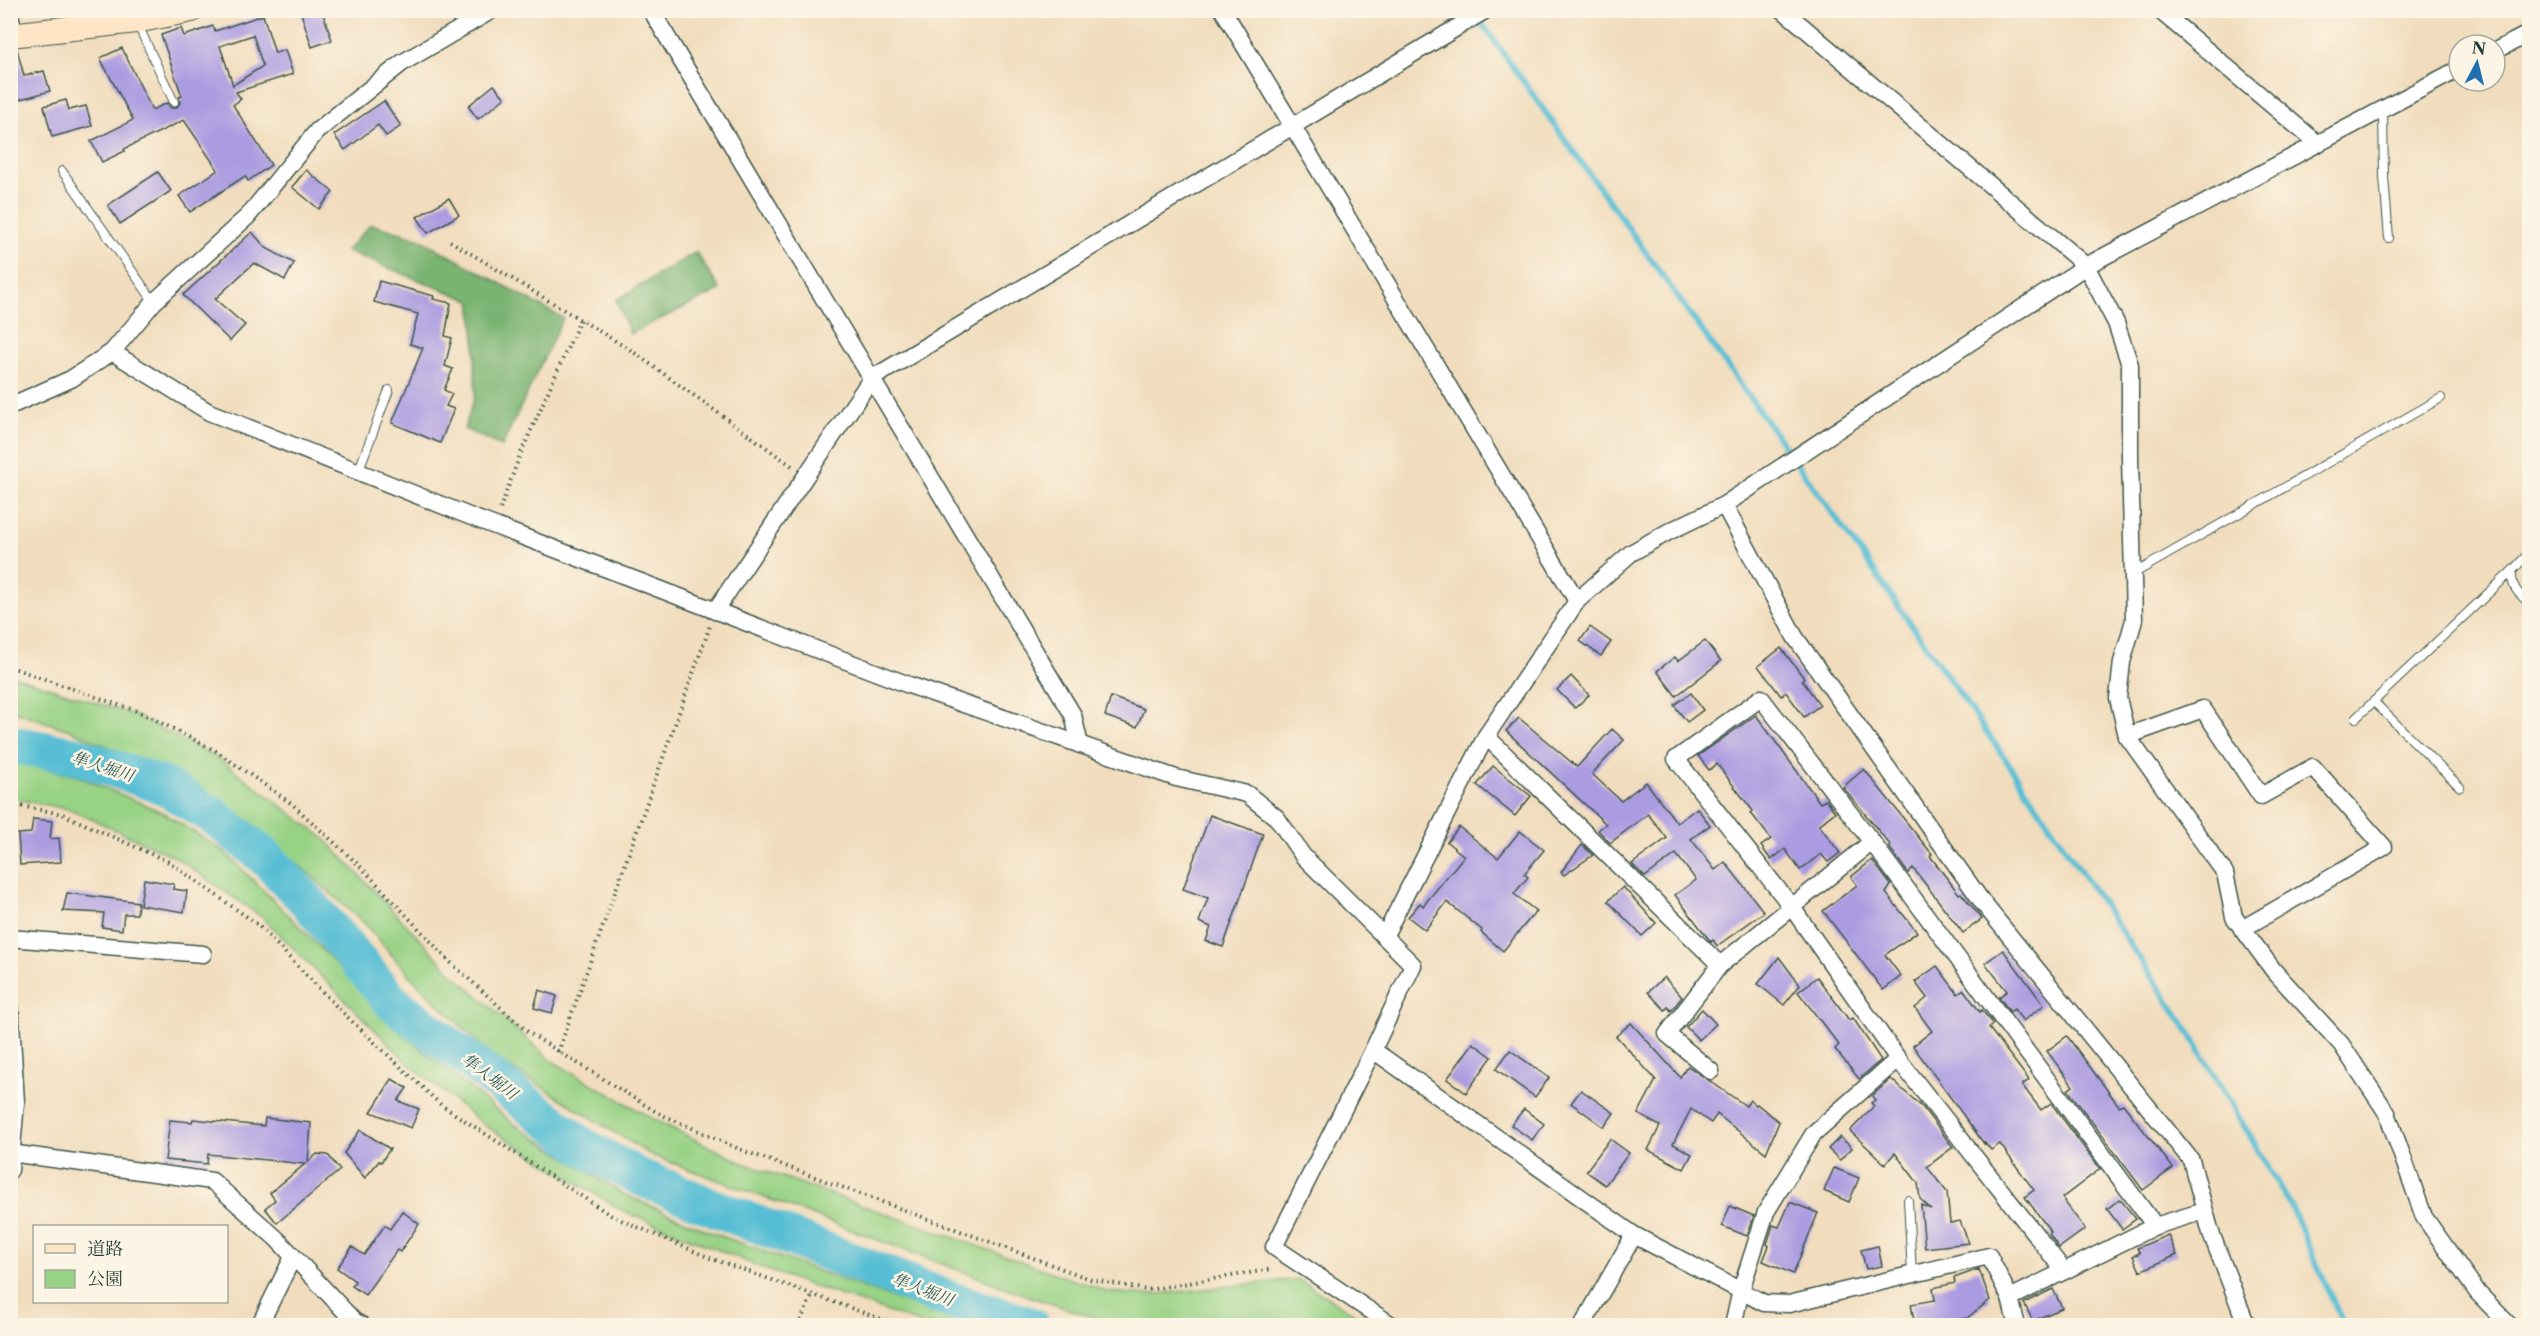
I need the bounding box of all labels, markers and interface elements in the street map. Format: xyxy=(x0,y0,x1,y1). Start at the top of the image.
north arrow xyxy=(2447,33,2507,93)
text: N xyxy=(2471,37,2487,59)
water label: 隼人堀川 xyxy=(69,747,138,786)
water label: 隼人堀川 xyxy=(458,1049,523,1104)
legend xyxy=(33,1225,228,1303)
text: 道路 xyxy=(87,1238,123,1260)
text: 公園 xyxy=(87,1268,123,1290)
water label: 隼人堀川 xyxy=(890,1268,958,1311)

